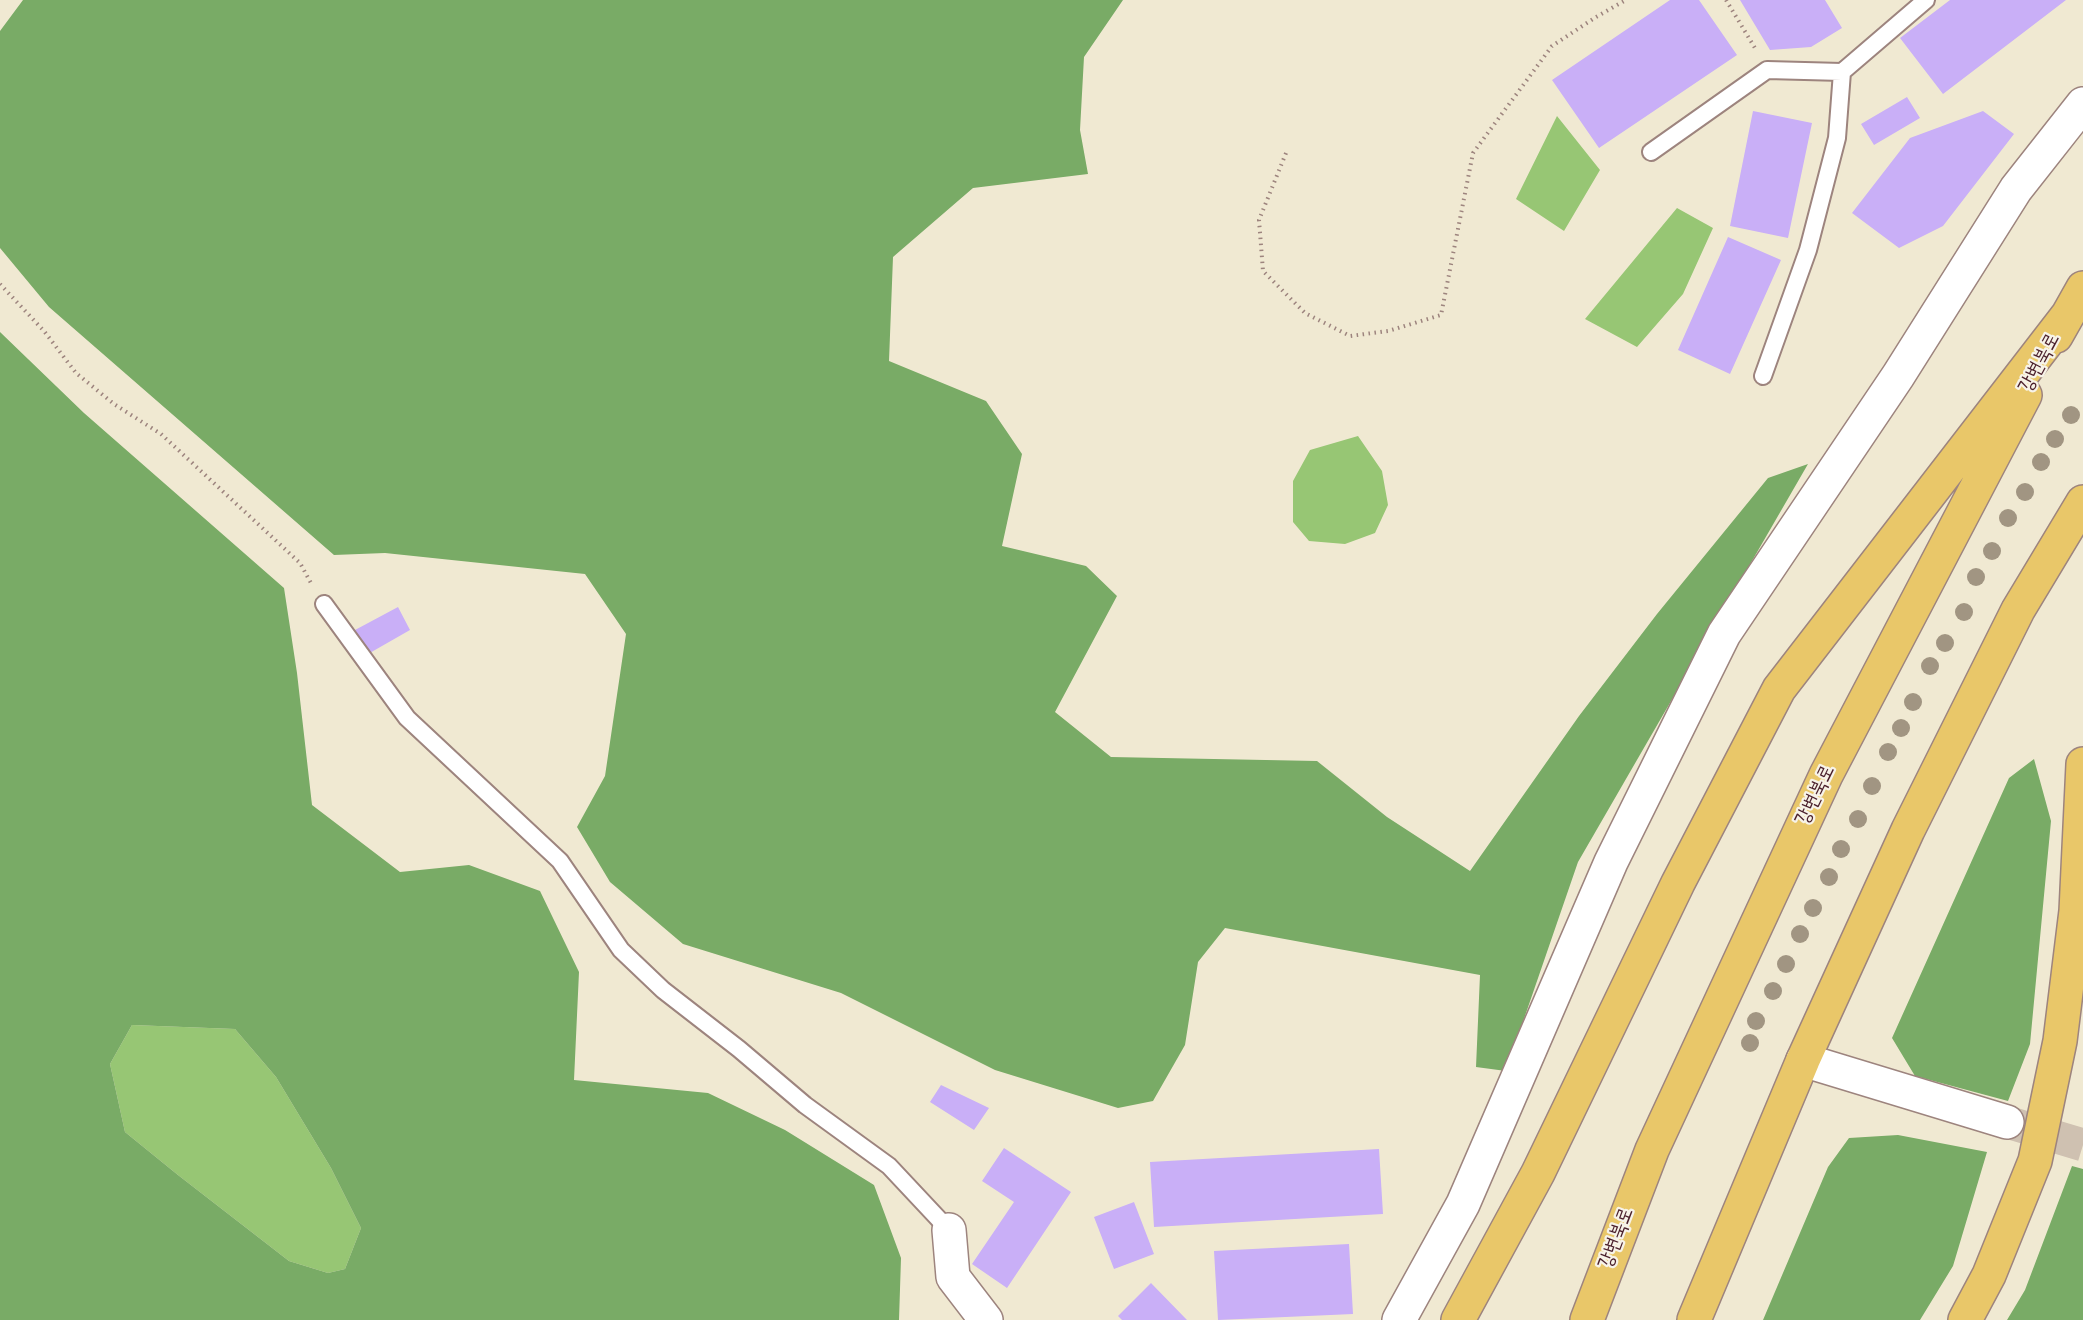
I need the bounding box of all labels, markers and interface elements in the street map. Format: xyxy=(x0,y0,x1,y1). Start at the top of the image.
street label: 강변북로 xyxy=(2015,330,2067,398)
street label: 강변북로 xyxy=(1792,762,1842,830)
street label: 강변북로 xyxy=(1595,1205,1641,1273)

